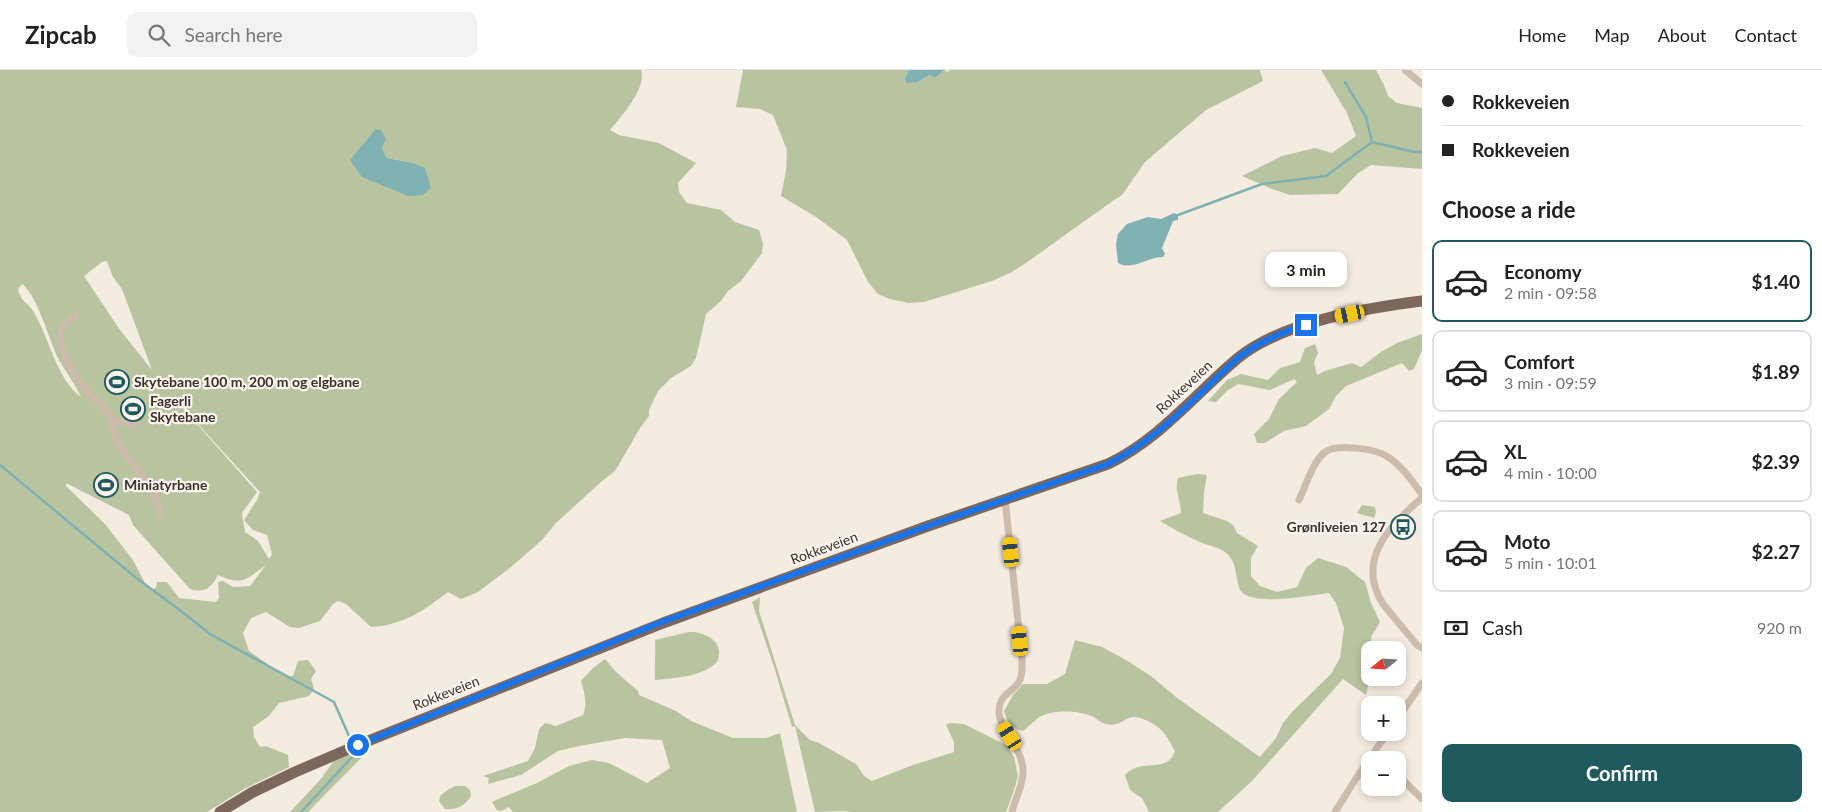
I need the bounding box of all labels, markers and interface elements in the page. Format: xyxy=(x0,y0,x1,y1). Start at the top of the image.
search box xyxy=(127,12,477,57)
text: Zipcab xyxy=(25,20,97,49)
icon: search xyxy=(145,21,173,49)
text: Search here xyxy=(185,23,283,46)
text: Home xyxy=(1518,24,1566,46)
text: Map xyxy=(1594,24,1630,46)
text: About xyxy=(1658,24,1707,46)
text: Contact xyxy=(1735,24,1797,46)
text: Rokkeveien xyxy=(1472,90,1570,113)
text: Rokkeveien xyxy=(1472,138,1570,161)
text: Choose a ride xyxy=(1442,196,1576,223)
callout: 3 min xyxy=(1265,252,1347,288)
icon: car xyxy=(1444,259,1489,304)
text: 3 min xyxy=(1286,260,1326,279)
text: Economy xyxy=(1504,260,1582,283)
text: $1.40 xyxy=(1751,270,1800,293)
text: 2 min · 09:58 xyxy=(1504,283,1597,302)
car xyxy=(1333,304,1366,324)
route end xyxy=(1295,314,1317,336)
icon: car xyxy=(1444,349,1489,394)
text: Comfort xyxy=(1504,350,1575,373)
street label: Rokkeveien xyxy=(1152,356,1215,417)
text: $1.89 xyxy=(1751,360,1800,383)
sports icon: Skytebane 100 m, 200 m og elgbane xyxy=(104,369,130,395)
place label: Skytebane 100 m, 200 m og elgbane xyxy=(134,373,360,390)
text: 3 min · 09:59 xyxy=(1504,373,1597,392)
place label: Fagerli Skytebane xyxy=(150,392,216,425)
sports icon: Fagerli Skytebane xyxy=(120,396,146,422)
icon: car xyxy=(1444,439,1489,484)
text: XL xyxy=(1504,440,1527,463)
text: $2.39 xyxy=(1751,450,1800,473)
text: 4 min · 10:00 xyxy=(1504,463,1597,482)
sports icon: Miniatyrbane xyxy=(93,472,119,498)
place label: Miniatyrbane xyxy=(124,476,208,493)
bus stop icon: Grønliveien 127 xyxy=(1390,514,1416,540)
place label: Grønliveien 127 xyxy=(1287,518,1386,535)
street label: Rokkeveien xyxy=(788,528,860,568)
icon: car xyxy=(1444,529,1489,574)
text: Moto xyxy=(1504,530,1550,553)
car xyxy=(1001,536,1020,568)
text: $2.27 xyxy=(1751,540,1800,563)
text: 5 min · 10:01 xyxy=(1504,553,1597,572)
icon: cash xyxy=(1442,614,1470,642)
text: Cash xyxy=(1482,616,1523,639)
text: 920 m xyxy=(1757,618,1802,637)
car xyxy=(1010,625,1029,657)
north arrow xyxy=(1361,641,1406,686)
map controls xyxy=(1361,641,1406,796)
street label: Rokkeveien xyxy=(410,671,482,714)
button: + xyxy=(1361,696,1406,741)
car xyxy=(995,719,1024,753)
route start xyxy=(347,734,369,756)
button: Confirm xyxy=(1442,744,1802,802)
button: − xyxy=(1361,751,1406,796)

